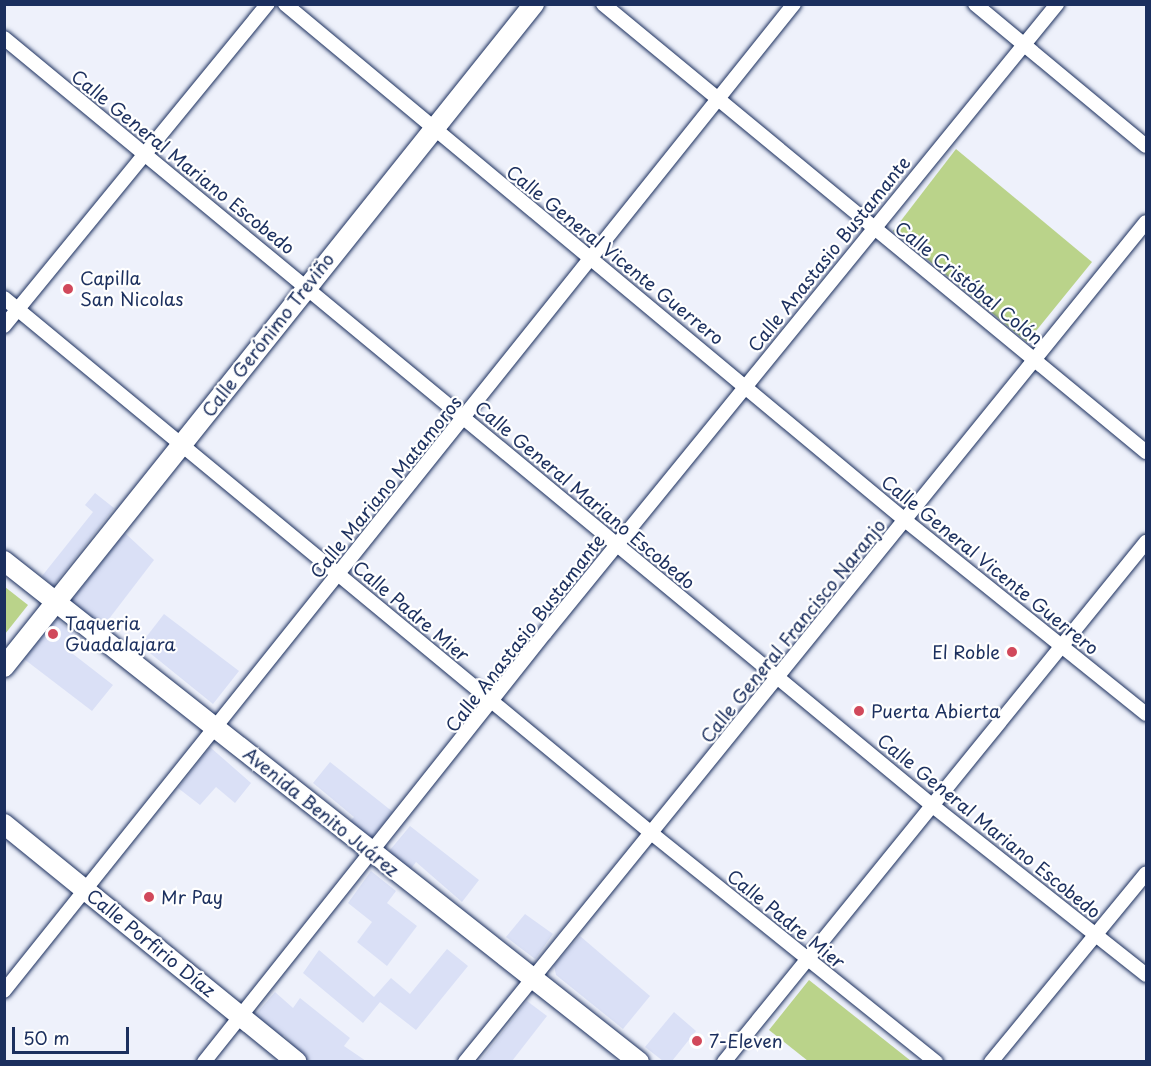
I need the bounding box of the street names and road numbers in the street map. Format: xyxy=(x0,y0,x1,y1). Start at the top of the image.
street label: Calle General Mariano Escobedo xyxy=(68,66,298,258)
street label: Calle Anastasio Bustamante xyxy=(743,152,915,356)
street label: Calle General Vicente Guerrero xyxy=(502,161,728,349)
street label: Calle Cristóbal Colón xyxy=(891,217,1047,349)
street label: Calle Gerónimo Treviño xyxy=(197,248,339,422)
street label: Calle Mariano Matamoros xyxy=(306,392,466,582)
street label: Calle General Mariano Escobedo xyxy=(471,397,699,593)
street label: Calle General Vicente Guerrero xyxy=(877,471,1103,659)
street label: Calle General Francisco Naranjo xyxy=(696,515,890,747)
street label: Calle Anastasio Bustamante xyxy=(441,529,609,737)
street label: Calle Padre Mier xyxy=(349,556,473,666)
street label: Calle General Mariano Escobedo xyxy=(874,730,1104,922)
street label: Avenida Benito Juárez xyxy=(239,743,403,881)
street label: Calle Padre Mier xyxy=(723,865,849,973)
street label: Calle Porfirio Díaz xyxy=(82,885,220,1001)

